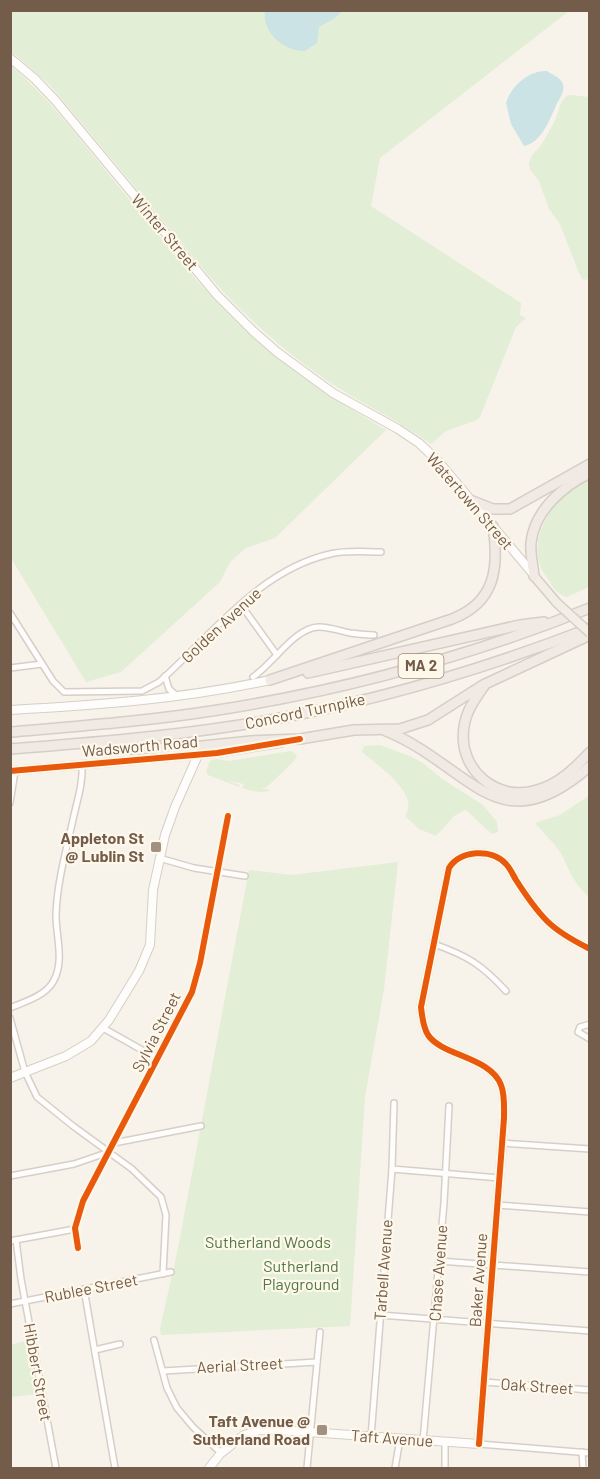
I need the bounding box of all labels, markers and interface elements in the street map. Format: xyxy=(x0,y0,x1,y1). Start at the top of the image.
street label: Winter Street xyxy=(128,190,203,274)
street label: Watertown Street xyxy=(423,448,518,553)
street label: Golden Avenue xyxy=(177,583,264,666)
road number: MA 2 xyxy=(398,654,444,678)
street label: Concord Turnpike xyxy=(243,689,367,733)
street label: Wadsworth Road xyxy=(81,731,199,760)
place label: Appleton St @ Lublin St xyxy=(60,828,144,865)
marker: Appleton St @ Lublin St xyxy=(149,840,163,854)
street label: Sylvia Street xyxy=(127,989,184,1075)
street label: Tarbell Avenue xyxy=(369,1219,396,1321)
street label: Chase Avenue xyxy=(425,1224,450,1322)
park label: Sutherland Woods xyxy=(205,1232,331,1251)
street label: Baker Avenue xyxy=(465,1232,490,1328)
park label: Sutherland Playground xyxy=(262,1256,340,1293)
street label: Rublee Street xyxy=(43,1269,139,1306)
street label: Hibbert Street xyxy=(21,1321,56,1422)
street label: Aerial Street xyxy=(196,1353,284,1376)
street label: Oak Street xyxy=(500,1373,574,1398)
place label: Taft Avenue @ Sutherland Road xyxy=(193,1411,310,1448)
marker: Taft Avenue @ Sutherland Road xyxy=(315,1423,329,1437)
street label: Taft Avenue xyxy=(350,1425,434,1450)

